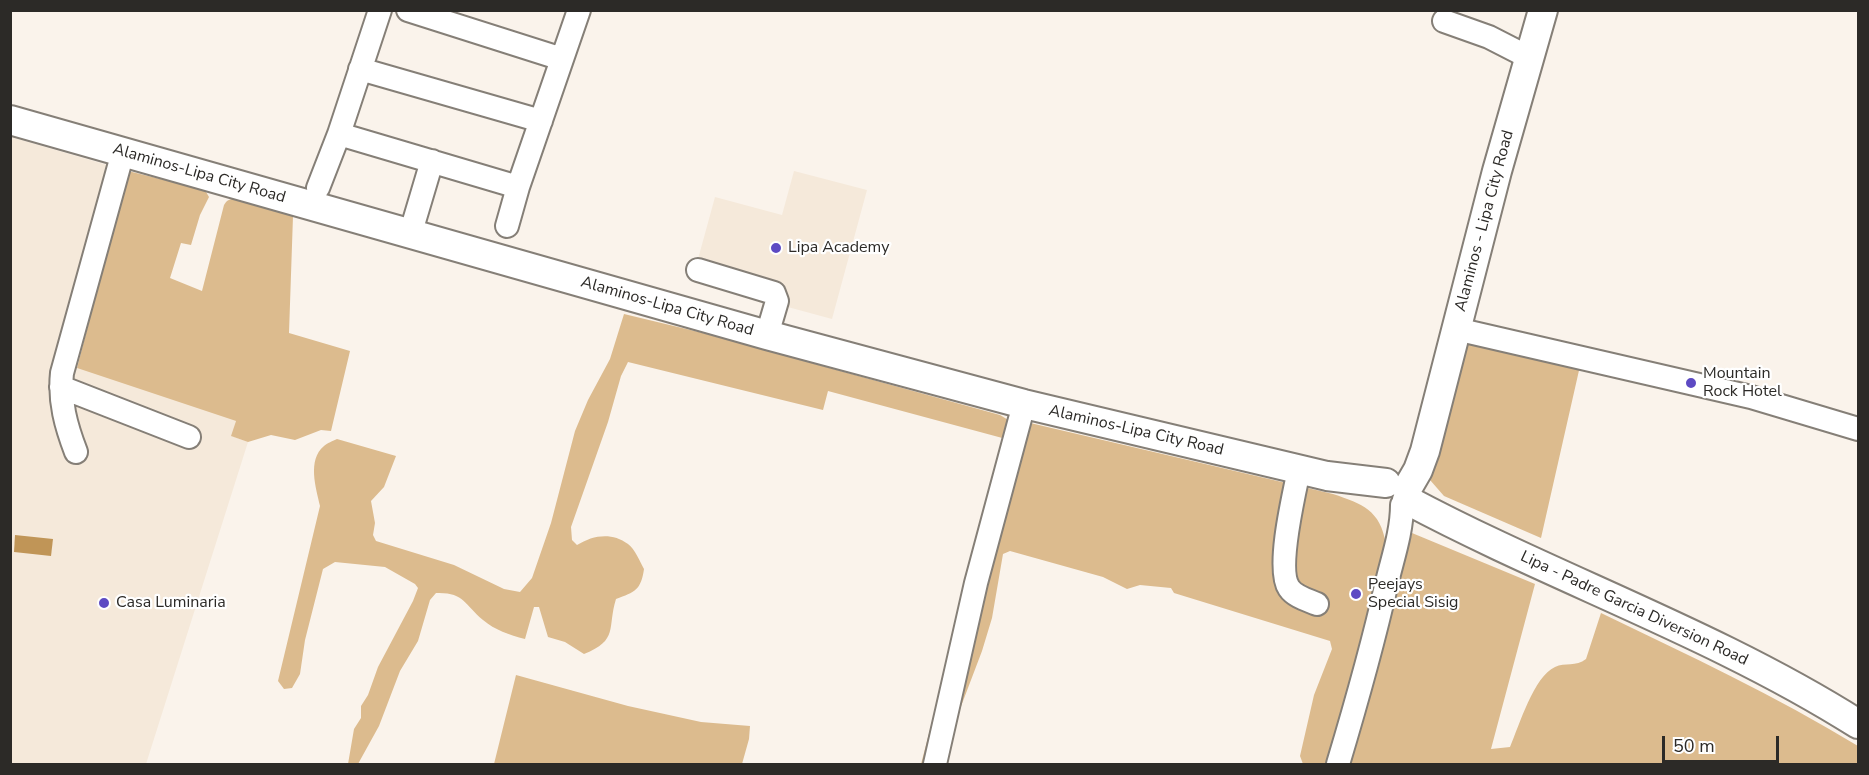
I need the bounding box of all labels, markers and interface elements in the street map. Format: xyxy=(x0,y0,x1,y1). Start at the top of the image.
street label: Alaminos - Lipa City Road xyxy=(1452,128,1518,314)
street label: Alaminos-Lipa City Road xyxy=(110,140,288,208)
place label: Lipa Academy xyxy=(788,238,889,258)
marker: Lipa Academy xyxy=(769,241,783,255)
street label: Alaminos-Lipa City Road xyxy=(578,273,756,341)
place label: Mountain Rock Hotel xyxy=(1703,364,1782,402)
marker: Mountain Rock Hotel xyxy=(1684,376,1698,390)
street label: Alaminos-Lipa City Road xyxy=(1047,402,1225,460)
street label: Lipa - Padre Garcia Diversion Road xyxy=(1517,548,1751,670)
place label: Peejays Special Sisig xyxy=(1368,575,1458,613)
marker: Peejays Special Sisig xyxy=(1349,587,1363,601)
place label: Casa Luminaria xyxy=(116,593,226,613)
marker: Casa Luminaria xyxy=(97,596,111,610)
scale bar xyxy=(1665,724,1782,762)
text: 50 m xyxy=(1673,734,1715,758)

